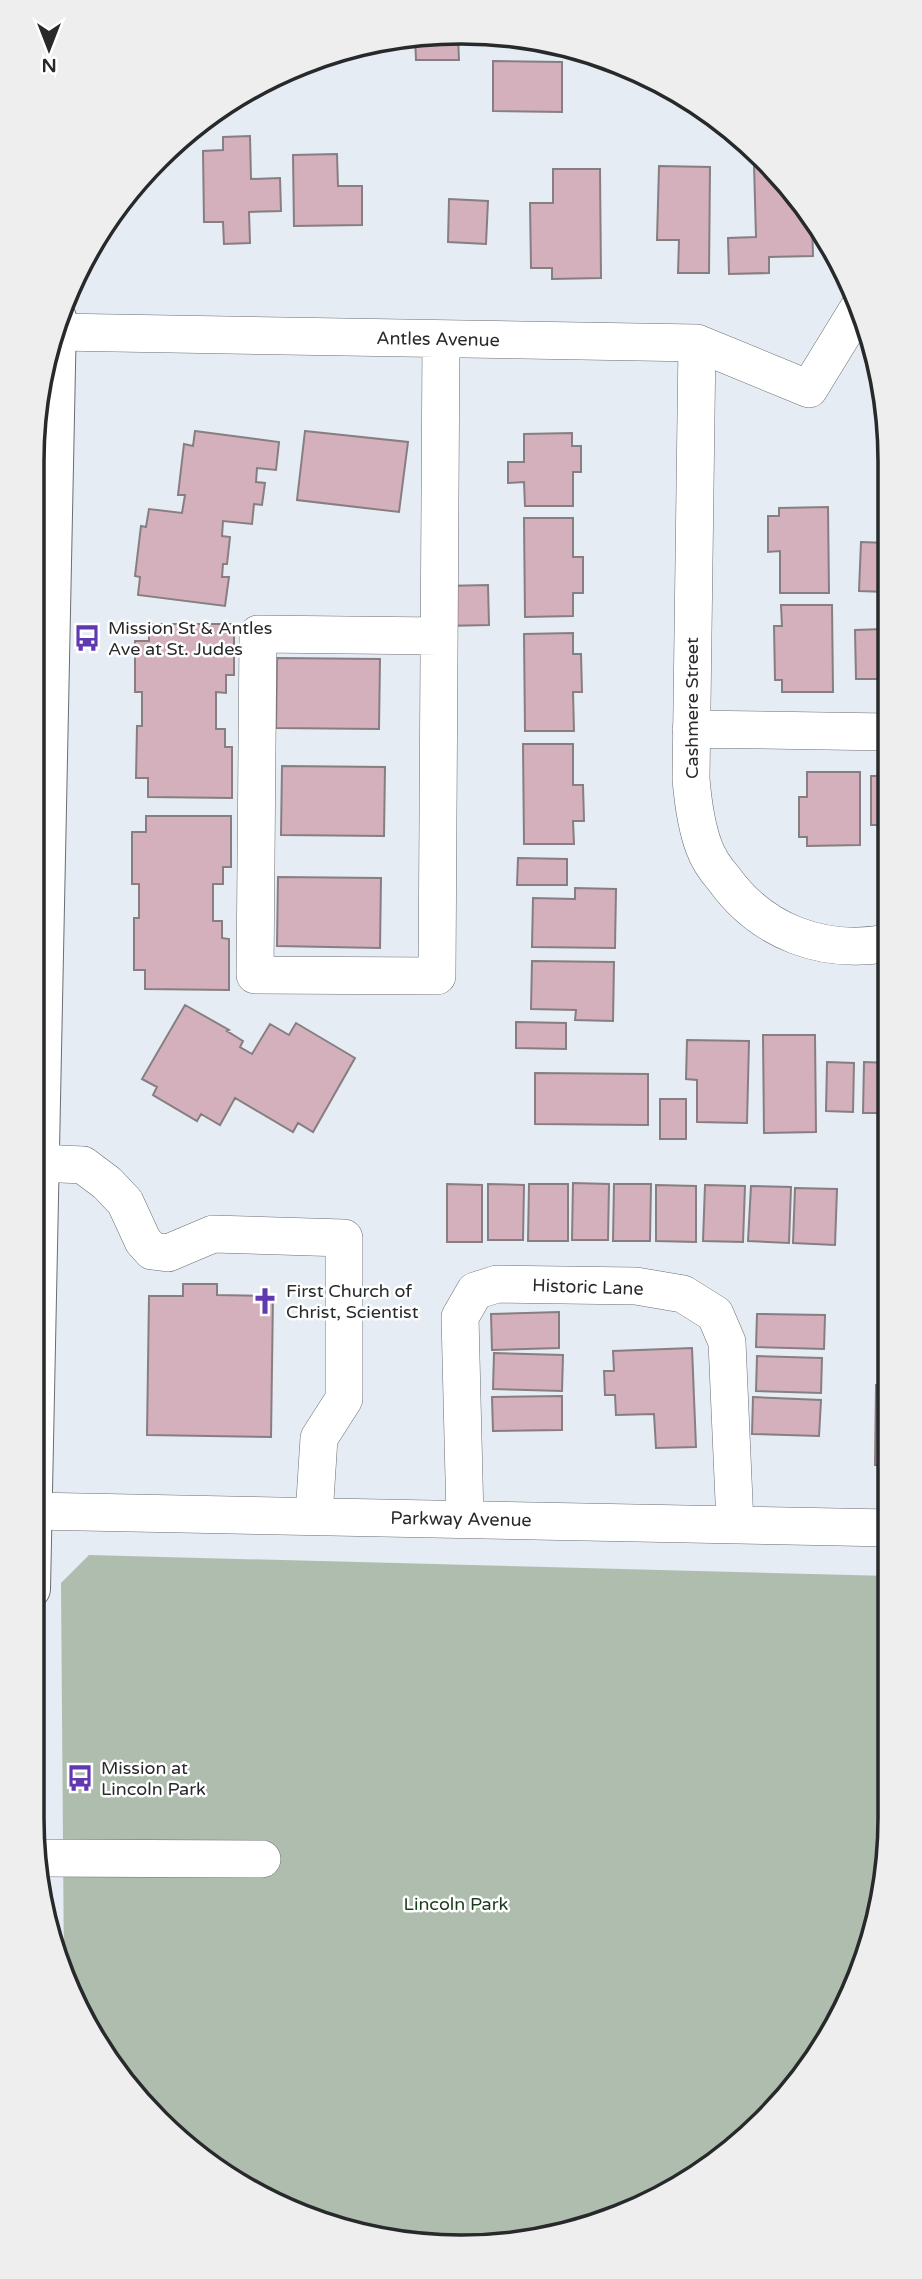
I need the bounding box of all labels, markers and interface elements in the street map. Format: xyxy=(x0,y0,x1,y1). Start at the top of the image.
north arrow xyxy=(14,14,84,84)
text: N xyxy=(41,54,57,76)
street label: Antles Avenue xyxy=(376,327,500,351)
place label: Mission St & Antles Ave at St. Judes xyxy=(108,617,272,660)
bus stop icon: Mission St & Antles Ave at St. Judes xyxy=(72,623,102,653)
street label: Cashmere Street xyxy=(681,637,703,779)
street label: Historic Lane xyxy=(532,1274,644,1300)
place label: First Church of Christ, Scientist xyxy=(286,1280,419,1323)
church icon: First Church of Christ, Scientist xyxy=(250,1286,280,1316)
street label: Parkway Avenue xyxy=(390,1507,532,1531)
place label: Mission at Lincoln Park xyxy=(101,1757,206,1800)
bus stop icon: Mission at Lincoln Park xyxy=(65,1763,95,1793)
park label: Lincoln Park xyxy=(404,1893,509,1915)

